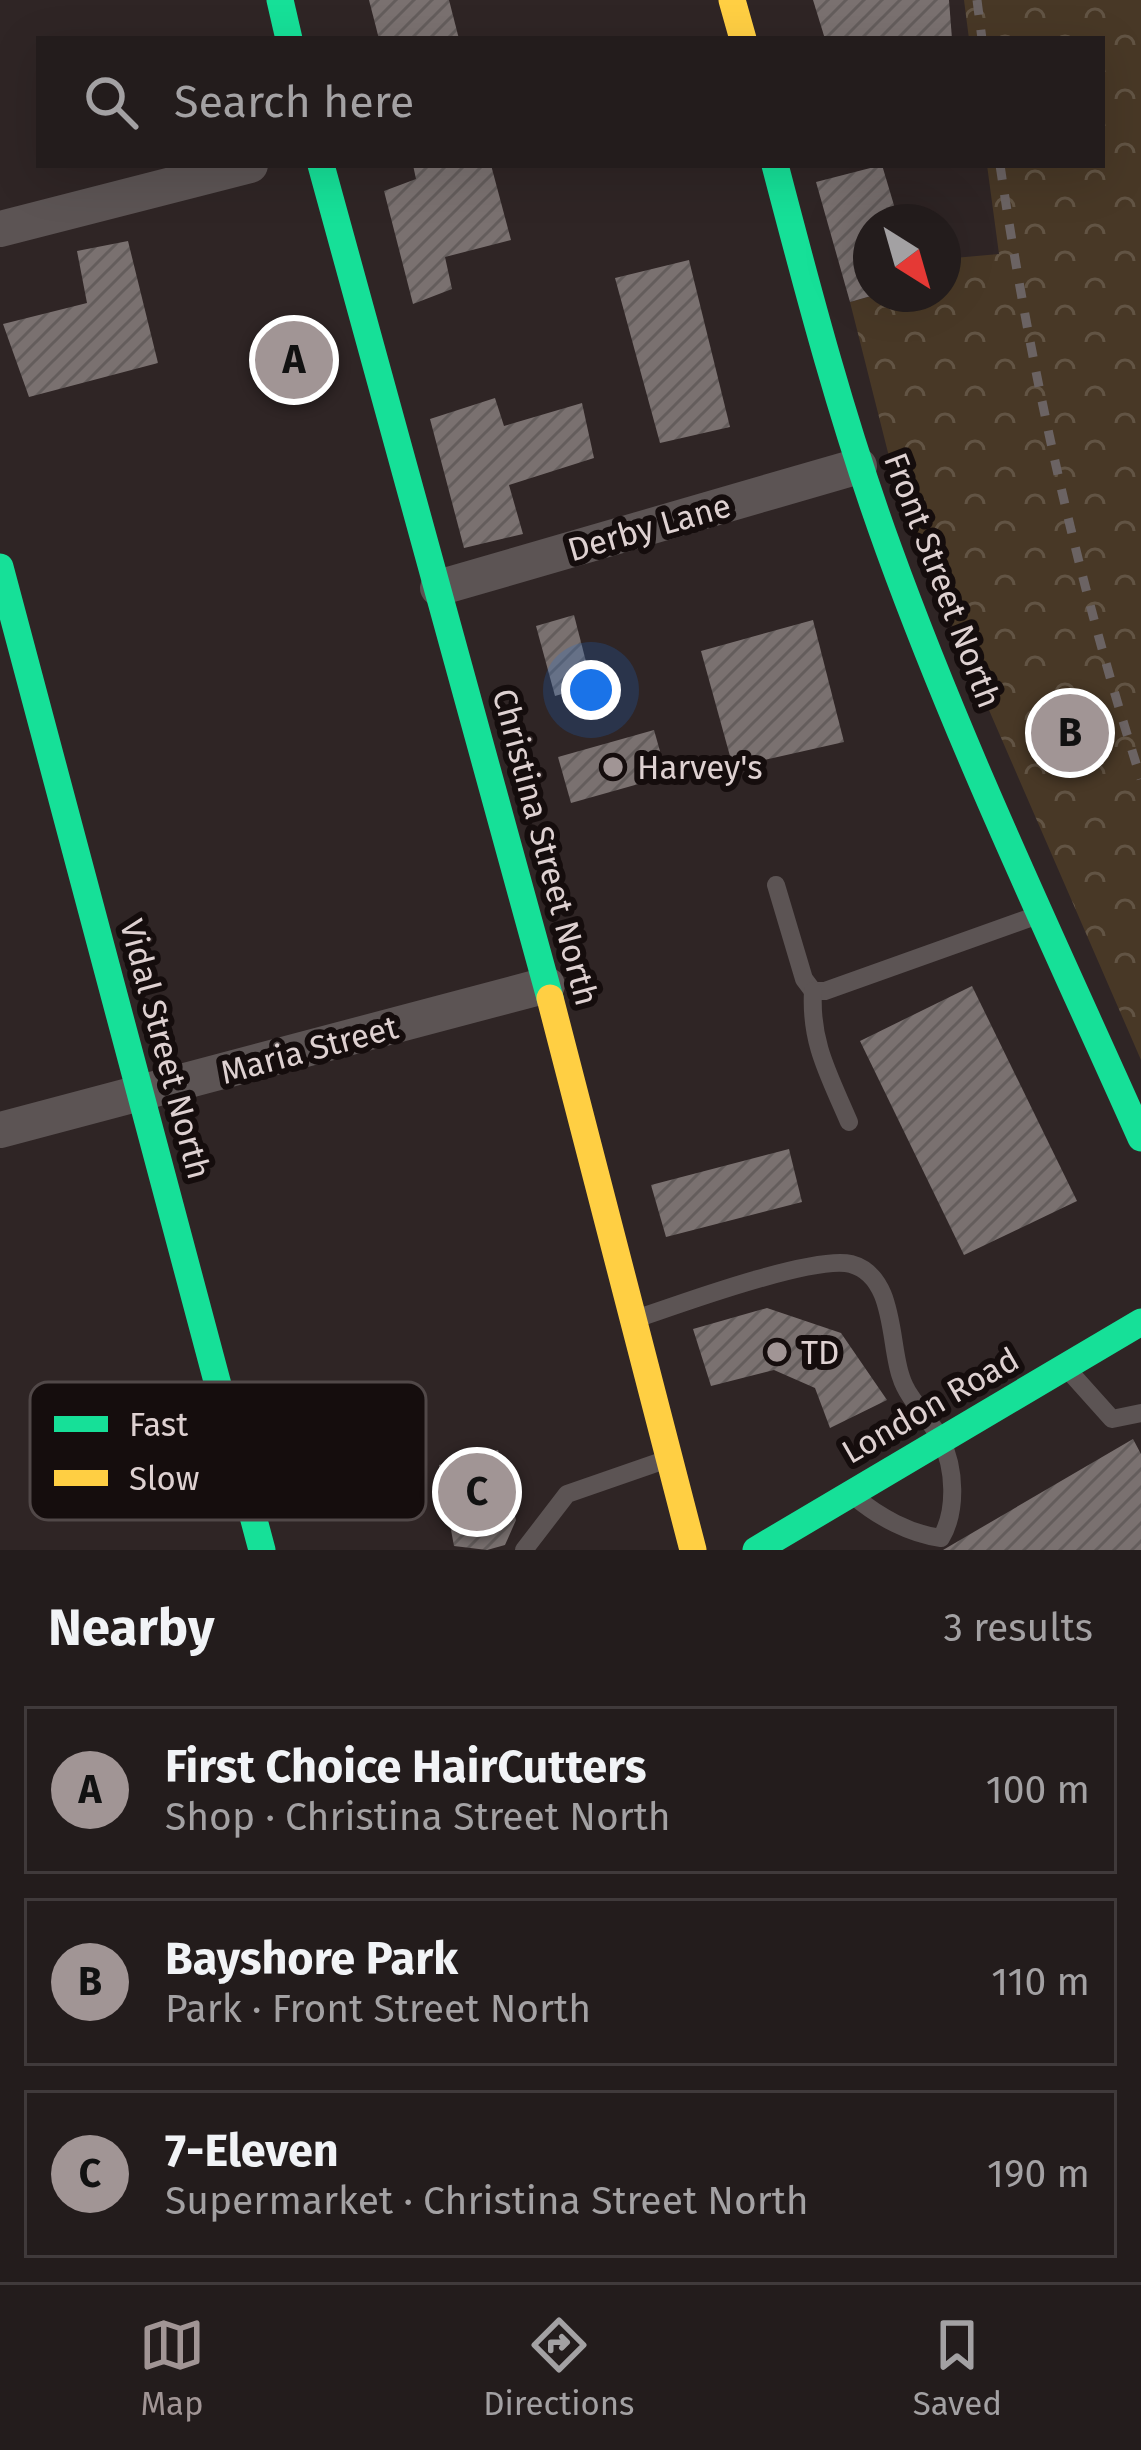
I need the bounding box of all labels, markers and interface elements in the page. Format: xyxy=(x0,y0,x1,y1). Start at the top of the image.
search box xyxy=(36,36,1105,168)
icon: search xyxy=(78,69,144,135)
text: Search here xyxy=(174,75,414,129)
north arrow xyxy=(853,204,961,312)
pin: A xyxy=(255,315,333,405)
street label: Front Street North xyxy=(875,447,1009,714)
street label: Derby Lane xyxy=(563,486,735,570)
your location xyxy=(561,660,621,720)
street label: Christina Street North xyxy=(483,685,607,1010)
pin: B xyxy=(1031,688,1109,778)
place label: Harvey's xyxy=(637,748,763,788)
marker: Harvey's xyxy=(600,754,626,780)
street label: Vidal Street North xyxy=(111,915,219,1184)
street label: Maria Street xyxy=(216,1007,402,1093)
place label: TD xyxy=(801,1333,839,1373)
marker: TD xyxy=(764,1339,790,1365)
street label: London Road xyxy=(835,1339,1026,1473)
legend xyxy=(30,1382,426,1520)
text: Fast xyxy=(129,1405,188,1445)
pin: C xyxy=(438,1447,516,1537)
text: Slow xyxy=(129,1459,199,1499)
text: Nearby xyxy=(48,1597,214,1659)
text: 3 results xyxy=(943,1605,1093,1651)
text: First Choice HairCutters xyxy=(165,1740,646,1794)
text: A xyxy=(78,1767,102,1813)
text: 100 m xyxy=(986,1767,1090,1813)
text: Shop · Christina Street North xyxy=(165,1794,671,1840)
text: Bayshore Park xyxy=(165,1932,458,1986)
text: B xyxy=(78,1959,102,2005)
text: 110 m xyxy=(991,1959,1090,2005)
text: Park · Front Street North xyxy=(165,1986,591,2032)
text: 7-Eleven xyxy=(165,2124,339,2178)
text: C xyxy=(79,2151,101,2197)
text: 190 m xyxy=(987,2151,1090,2197)
text: Supermarket · Christina Street North xyxy=(165,2178,809,2224)
tab: Map xyxy=(139,2312,205,2424)
tab: Directions xyxy=(483,2312,635,2424)
tab: Saved xyxy=(913,2312,1002,2424)

